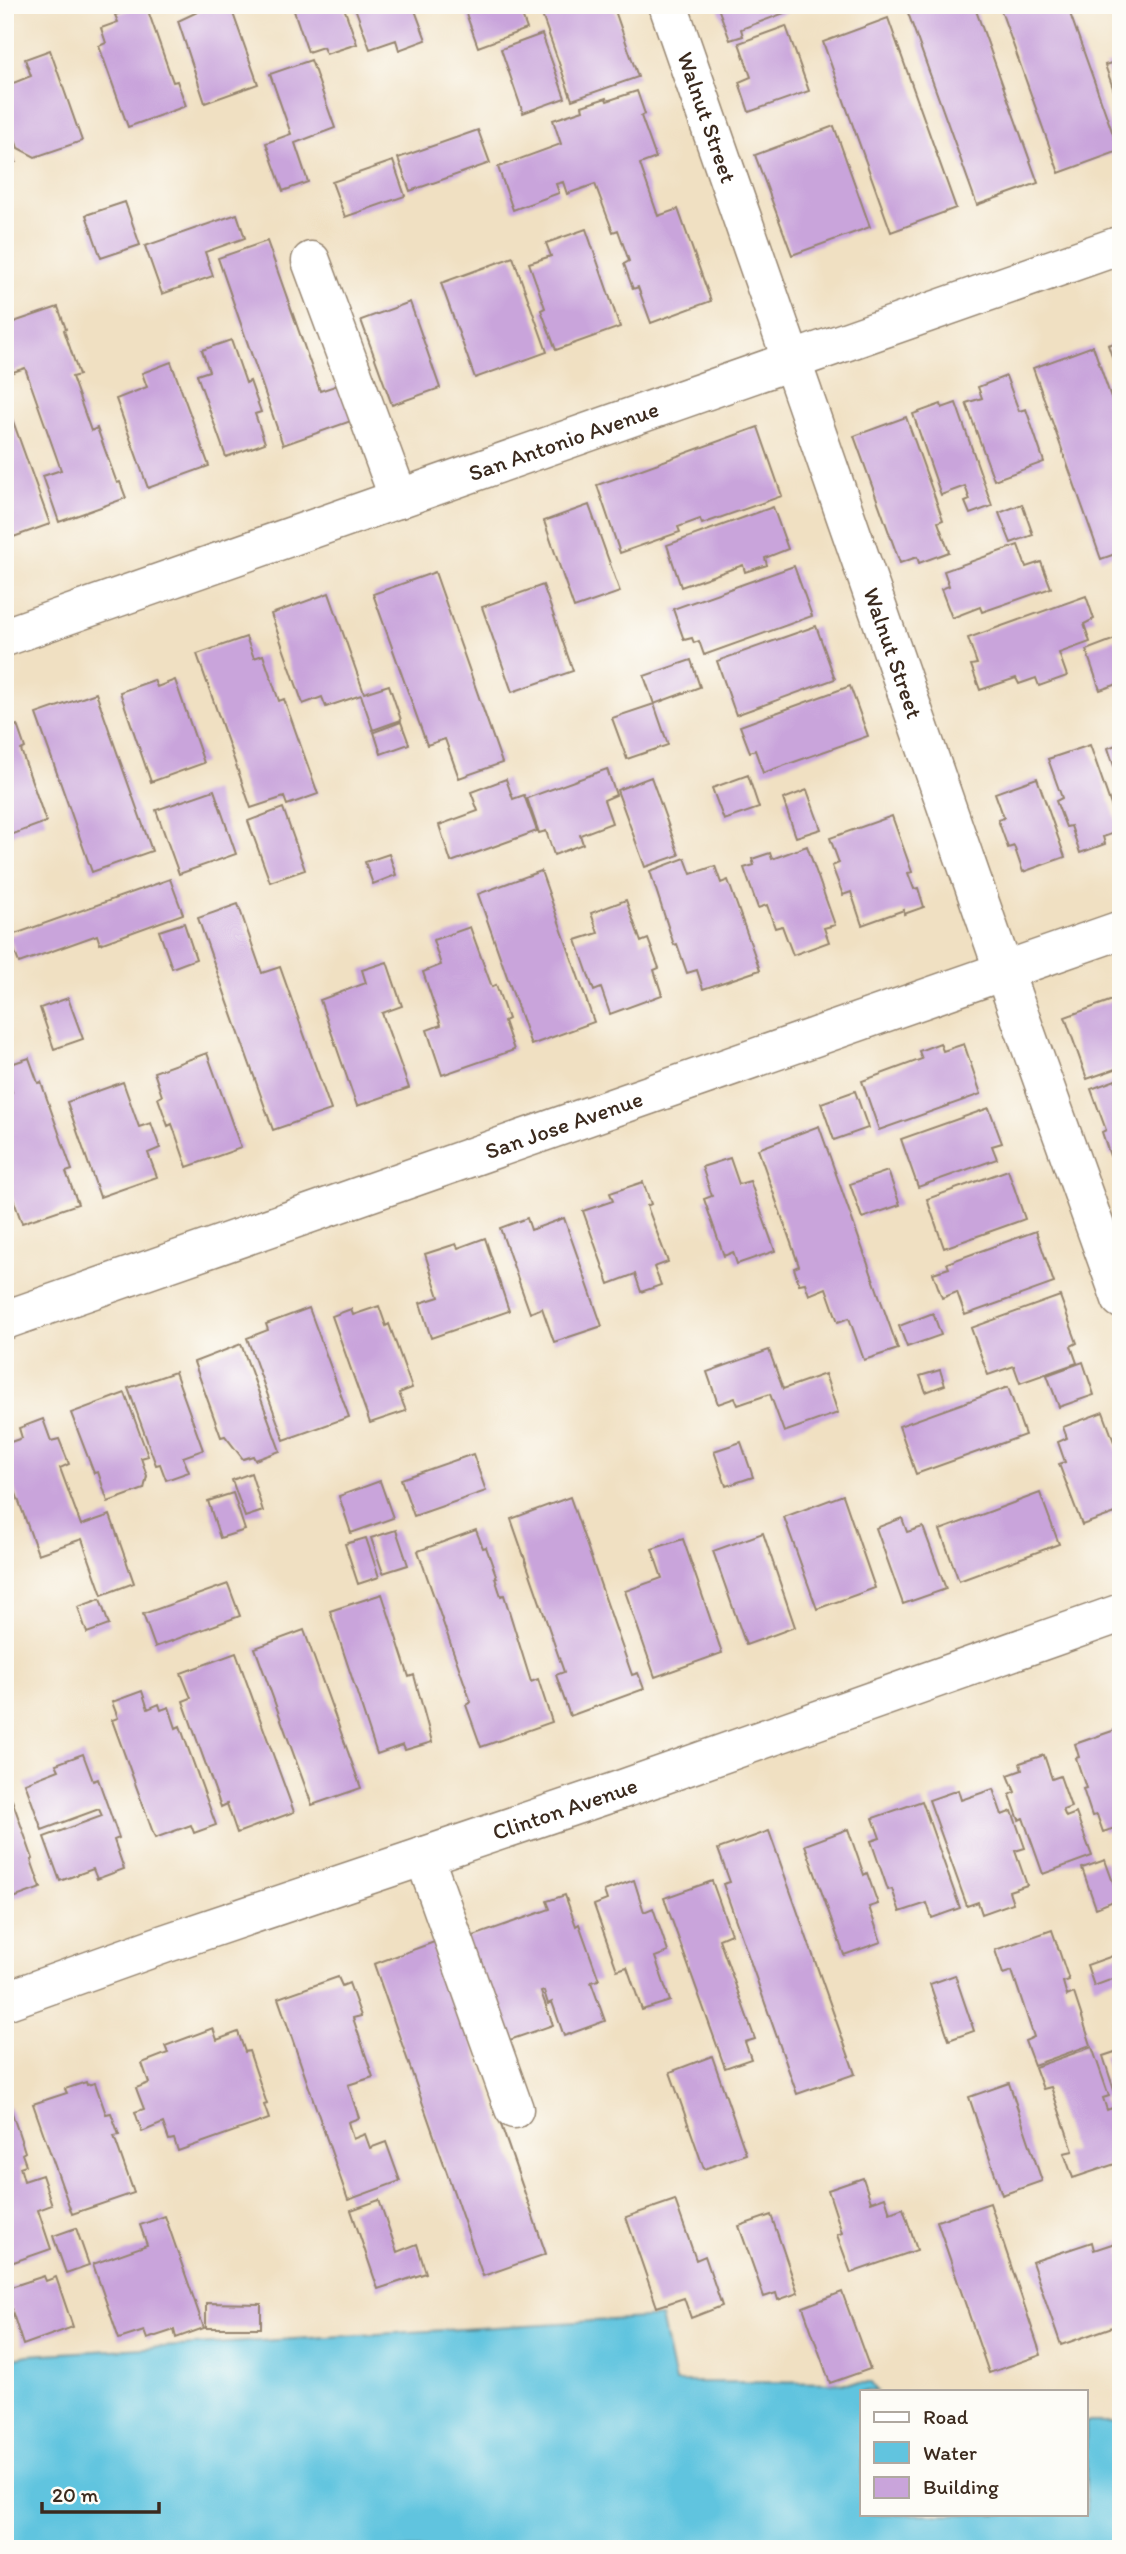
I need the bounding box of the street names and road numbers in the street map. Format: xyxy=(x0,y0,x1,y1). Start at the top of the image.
street label: Walnut Street xyxy=(671,48,743,187)
street label: San Antonio Avenue xyxy=(465,395,662,487)
street label: Walnut Street xyxy=(857,584,929,723)
street label: San Jose Avenue xyxy=(481,1084,646,1165)
street label: Clinton Avenue xyxy=(489,1771,641,1846)

